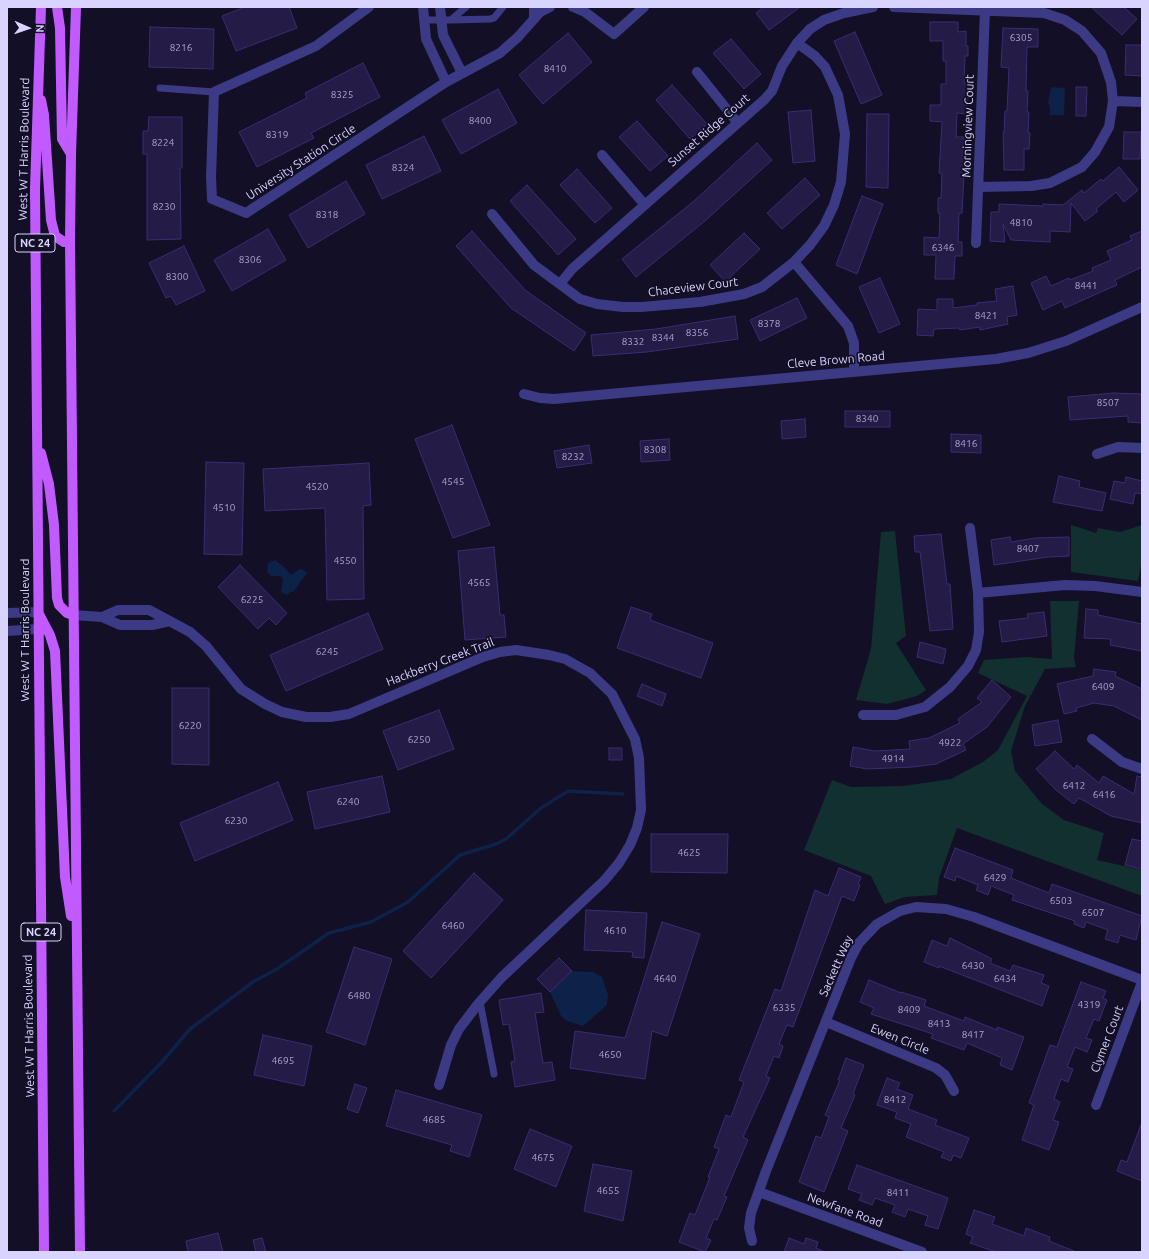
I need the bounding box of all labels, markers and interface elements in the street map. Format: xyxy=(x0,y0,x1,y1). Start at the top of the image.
north arrow xyxy=(8,8,48,48)
text: N xyxy=(34,24,46,33)
house number: 6305 xyxy=(1010,32,1032,44)
house number: 8216 xyxy=(170,42,192,54)
house number: 8410 xyxy=(544,63,566,75)
street label: Morningview Court xyxy=(959,74,977,178)
street label: West W T Harris Boulevard xyxy=(16,77,32,221)
house number: 8325 xyxy=(331,89,353,101)
street label: Sunset Ridge Court xyxy=(665,91,753,169)
house number: 8400 xyxy=(469,115,491,127)
street label: University Station Circle xyxy=(243,121,359,203)
house number: 8319 xyxy=(266,129,288,141)
house number: 8224 xyxy=(152,137,174,149)
house number: 8324 xyxy=(392,162,414,174)
house number: 8230 xyxy=(153,201,175,213)
house number: 8318 xyxy=(316,209,338,221)
house number: 4810 xyxy=(1010,217,1032,229)
road number: NC 24 xyxy=(15,234,55,252)
house number: 6346 xyxy=(932,242,954,254)
house number: 8306 xyxy=(239,254,261,266)
house number: 8300 xyxy=(166,271,188,283)
street label: Chaceview Court xyxy=(647,274,739,300)
house number: 8441 xyxy=(1075,280,1097,292)
house number: 8421 xyxy=(975,310,997,322)
house number: 8378 xyxy=(758,318,780,330)
house number: 8356 xyxy=(686,327,708,339)
house number: 8344 xyxy=(652,332,674,344)
house number: 8332 xyxy=(622,336,644,348)
street label: Cleve Brown Road xyxy=(787,349,885,371)
house number: 8507 xyxy=(1097,397,1119,409)
house number: 8340 xyxy=(856,413,878,425)
house number: 8416 xyxy=(955,438,977,450)
house number: 8308 xyxy=(644,444,666,456)
house number: 8232 xyxy=(562,451,584,463)
house number: 4545 xyxy=(442,476,464,488)
house number: 4520 xyxy=(306,481,328,493)
house number: 4510 xyxy=(213,502,235,514)
house number: 8407 xyxy=(1017,543,1039,555)
house number: 4550 xyxy=(334,555,356,567)
street label: West W T Harris Boulevard xyxy=(18,559,32,701)
house number: 4565 xyxy=(468,577,490,589)
house number: 6225 xyxy=(241,594,263,606)
street label: Hackberry Creek Trail xyxy=(384,635,496,689)
house number: 6245 xyxy=(316,646,338,658)
house number: 6409 xyxy=(1092,681,1114,693)
house number: 6220 xyxy=(179,720,201,732)
house number: 6250 xyxy=(408,734,430,746)
house number: 4922 xyxy=(939,737,961,749)
house number: 4914 xyxy=(882,753,904,765)
house number: 6412 xyxy=(1063,780,1085,792)
house number: 6416 xyxy=(1093,789,1115,801)
house number: 6240 xyxy=(337,796,359,808)
house number: 6230 xyxy=(225,815,247,827)
house number: 4625 xyxy=(678,847,700,859)
house number: 6429 xyxy=(984,872,1006,884)
house number: 6503 xyxy=(1050,895,1072,907)
house number: 6507 xyxy=(1082,907,1104,919)
house number: 6460 xyxy=(442,920,464,932)
road number: NC 24 xyxy=(21,923,61,941)
house number: 4610 xyxy=(604,925,626,937)
street label: Sackett Way xyxy=(816,933,856,999)
street label: West W T Harris Boulevard xyxy=(21,954,37,1098)
house number: 6430 xyxy=(962,960,984,972)
house number: 4640 xyxy=(654,973,676,985)
house number: 6434 xyxy=(994,973,1016,985)
house number: 6480 xyxy=(348,990,370,1002)
house number: 4319 xyxy=(1078,999,1100,1011)
house number: 6335 xyxy=(773,1002,795,1014)
street label: Clymer Court xyxy=(1088,1003,1126,1075)
house number: 8409 xyxy=(898,1004,920,1016)
house number: 8413 xyxy=(928,1018,950,1030)
street label: Ewen Circle xyxy=(868,1021,932,1057)
house number: 8417 xyxy=(962,1029,984,1041)
house number: 4650 xyxy=(599,1049,621,1061)
house number: 4695 xyxy=(272,1055,294,1067)
house number: 8412 xyxy=(884,1094,906,1106)
house number: 4685 xyxy=(423,1114,445,1126)
house number: 4675 xyxy=(532,1152,554,1164)
house number: 4655 xyxy=(597,1185,619,1197)
house number: 8411 xyxy=(887,1187,909,1199)
street label: Newfane Road xyxy=(805,1190,885,1230)

